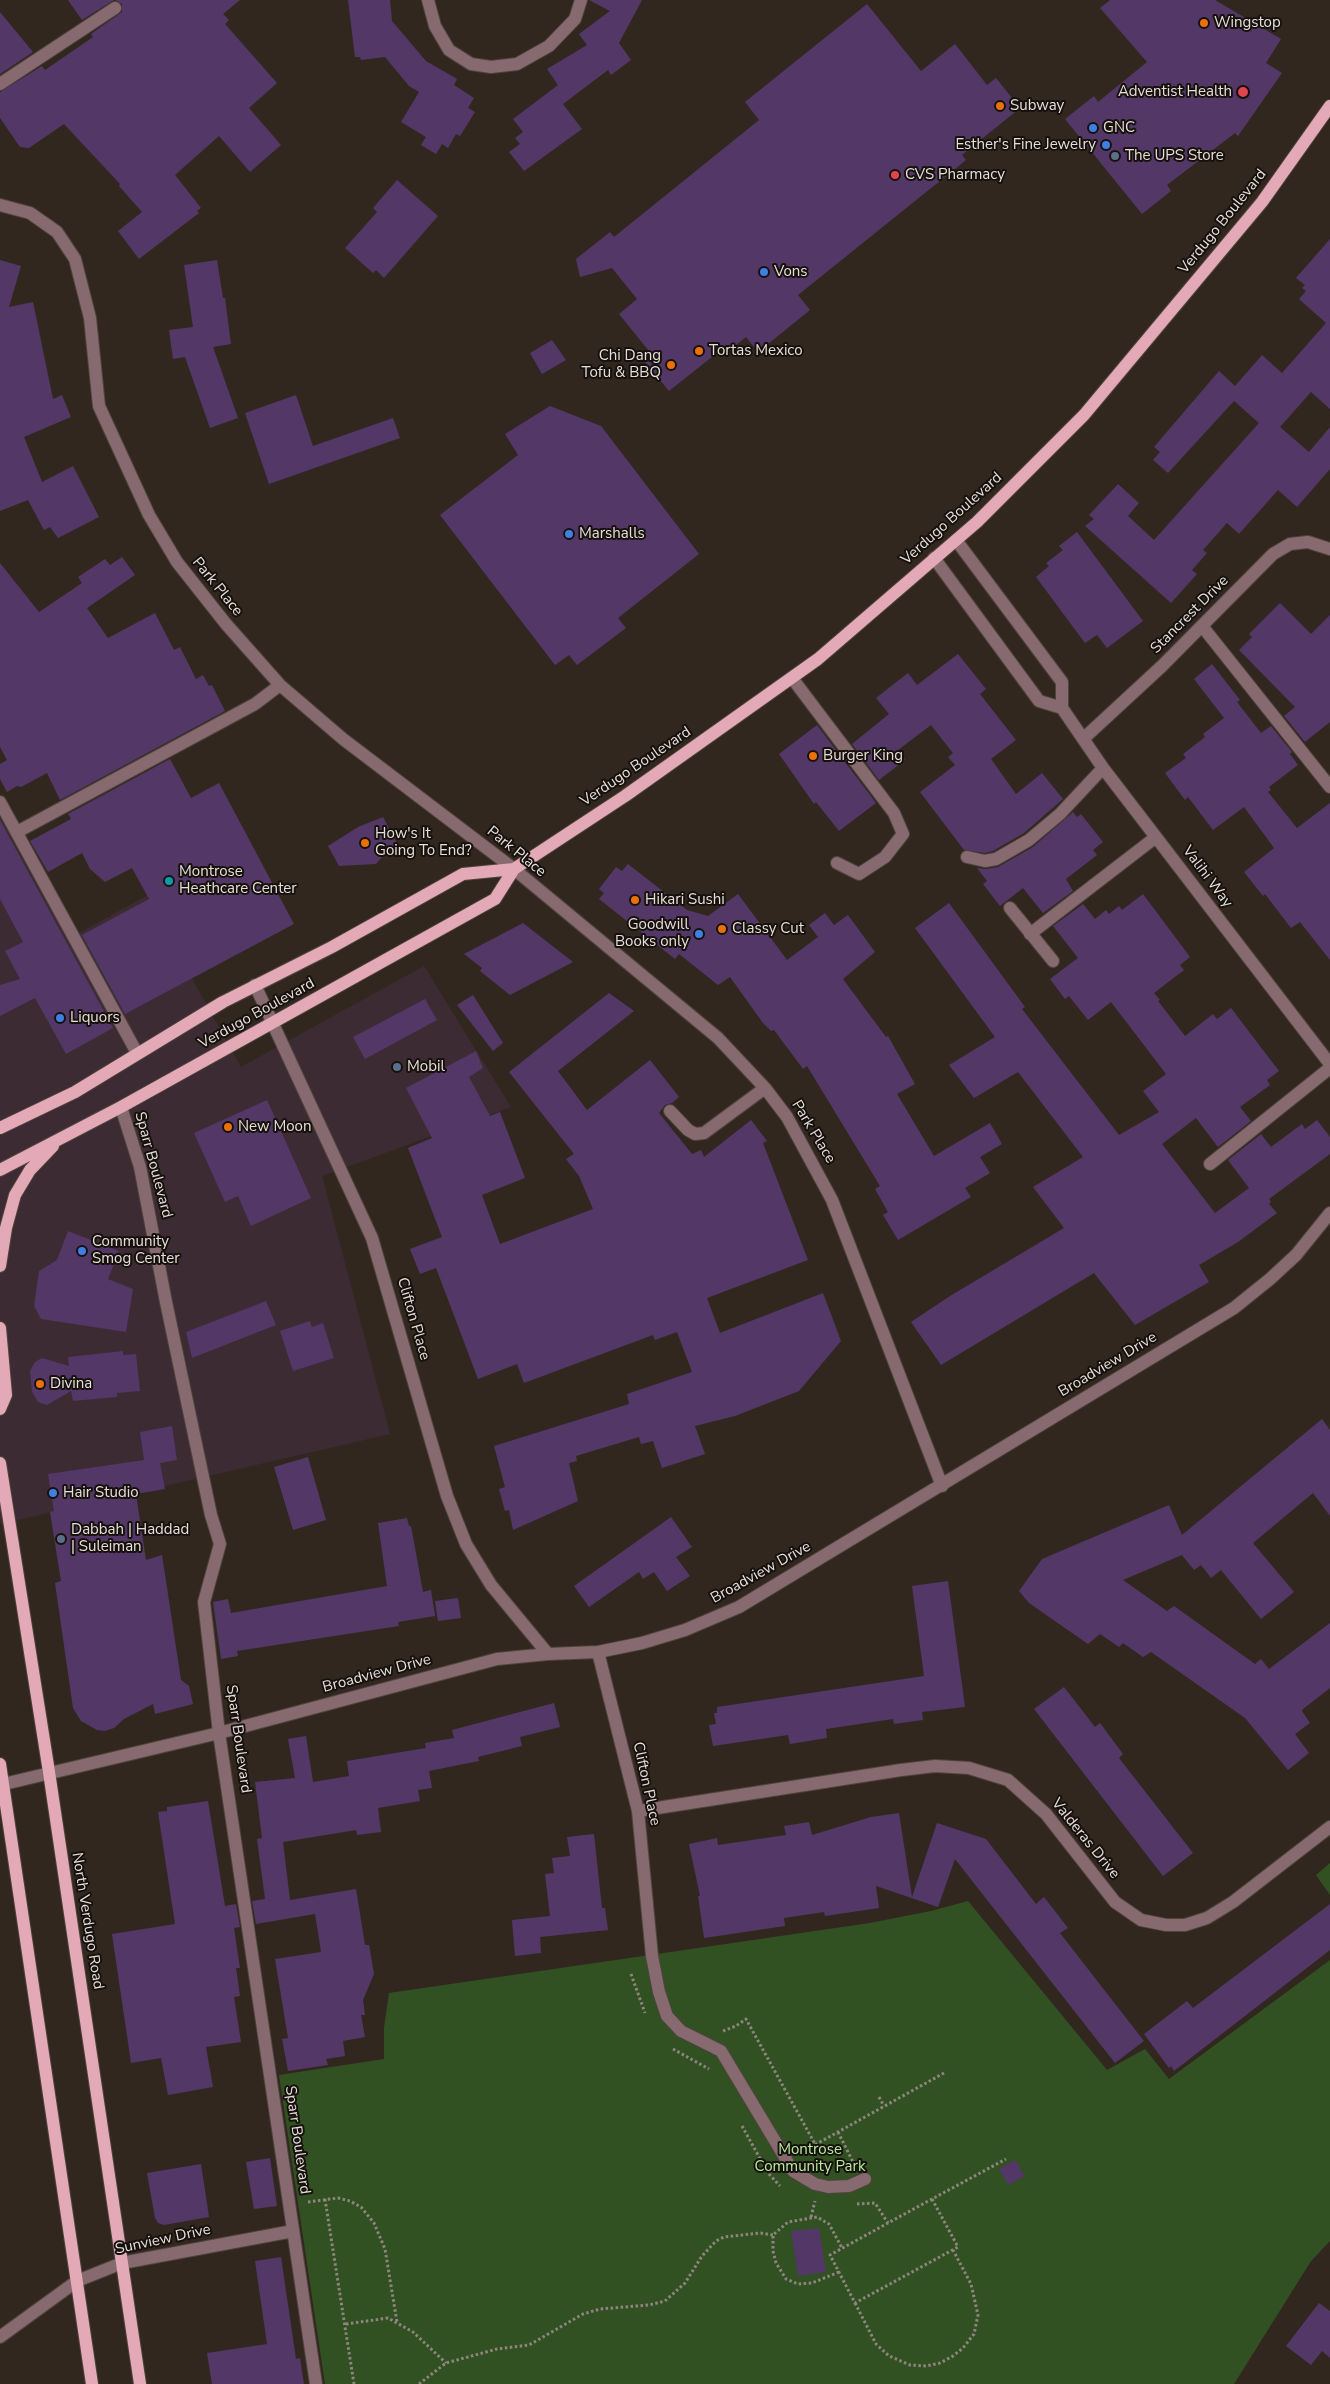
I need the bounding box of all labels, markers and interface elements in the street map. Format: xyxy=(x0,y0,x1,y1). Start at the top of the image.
place label: Wingstop xyxy=(1214,14,1281,32)
marker: Wingstop xyxy=(1198,17,1210,29)
place label: Adventist Health xyxy=(1118,83,1232,101)
marker: Adventist Health xyxy=(1236,85,1250,99)
place label: Subway xyxy=(1010,97,1064,115)
marker: Subway xyxy=(994,100,1006,112)
place label: GNC xyxy=(1103,119,1135,137)
marker: GNC xyxy=(1087,122,1099,134)
place label: Esther's Fine Jewelry xyxy=(955,136,1096,154)
marker: Esther's Fine Jewelry xyxy=(1100,139,1112,151)
place label: The UPS Store xyxy=(1125,147,1224,165)
marker: The UPS Store xyxy=(1109,150,1121,162)
place label: CVS Pharmacy xyxy=(905,166,1005,184)
street label: Verdugo Boulevard xyxy=(1175,166,1271,278)
marker: CVS Pharmacy xyxy=(889,169,901,181)
place label: Vons xyxy=(774,263,808,281)
marker: Vons xyxy=(758,266,770,278)
place label: Tortas Mexico xyxy=(709,342,802,360)
marker: Tortas Mexico xyxy=(693,345,705,357)
place label: Chi Dang Tofu & BBQ xyxy=(582,347,661,382)
marker: Chi Dang Tofu & BBQ xyxy=(665,359,677,371)
street label: Verdugo Boulevard xyxy=(898,469,1006,569)
place label: Marshalls xyxy=(579,525,645,543)
marker: Marshalls xyxy=(563,528,575,540)
street label: Park Place xyxy=(188,554,246,620)
street label: Stancrest Drive xyxy=(1147,572,1233,658)
street label: Verdugo Boulevard xyxy=(577,723,695,811)
place label: Burger King xyxy=(823,747,903,765)
marker: Burger King xyxy=(807,750,819,762)
street label: Park Place xyxy=(483,823,549,881)
place label: How's It Going To End? xyxy=(375,825,472,860)
marker: How's It Going To End? xyxy=(359,837,371,849)
street label: Valihi Way xyxy=(1178,843,1236,911)
place label: Montrose Heathcare Center xyxy=(179,863,297,898)
marker: Montrose Heathcare Center xyxy=(163,875,175,887)
place label: Hikari Sushi xyxy=(645,891,725,909)
marker: Hikari Sushi xyxy=(629,894,641,906)
place label: Goodwill Books only xyxy=(615,916,689,951)
place label: Classy Cut xyxy=(732,920,804,938)
marker: Classy Cut xyxy=(716,923,728,935)
marker: Goodwill Books only xyxy=(693,928,705,940)
street label: Verdugo Boulevard xyxy=(196,975,318,1053)
place label: Liquors xyxy=(70,1009,120,1027)
marker: Liquors xyxy=(54,1012,66,1024)
place label: Mobil xyxy=(407,1058,445,1076)
marker: Mobil xyxy=(391,1061,403,1073)
street label: Park Place xyxy=(787,1097,839,1167)
street label: Sparr Boulevard xyxy=(130,1110,176,1220)
place label: New Moon xyxy=(238,1118,311,1136)
marker: New Moon xyxy=(222,1121,234,1133)
place label: Community Smog Center xyxy=(92,1233,180,1268)
marker: Community Smog Center xyxy=(76,1245,88,1257)
street label: Clifton Place xyxy=(393,1276,433,1362)
street label: Broadview Drive xyxy=(1056,1329,1160,1401)
place label: Divina xyxy=(50,1375,92,1393)
marker: Divina xyxy=(34,1378,46,1390)
place label: Hair Studio xyxy=(63,1484,138,1502)
marker: Hair Studio xyxy=(47,1487,59,1499)
place label: Dabbah | Haddad | Suleiman xyxy=(71,1521,189,1556)
marker: Dabbah | Haddad | Suleiman xyxy=(55,1533,67,1545)
street label: Broadview Drive xyxy=(708,1538,814,1608)
street label: Broadview Drive xyxy=(321,1651,433,1697)
street label: Sparr Boulevard xyxy=(221,1684,255,1794)
street label: Clifton Place xyxy=(628,1740,664,1828)
street label: Valderas Drive xyxy=(1047,1795,1123,1883)
street label: North Verdugo Road xyxy=(67,1851,107,1991)
street label: Sparr Boulevard xyxy=(280,2085,314,2195)
park label: Montrose Community Park xyxy=(755,2141,865,2176)
street label: Sunview Drive xyxy=(114,2221,212,2259)

